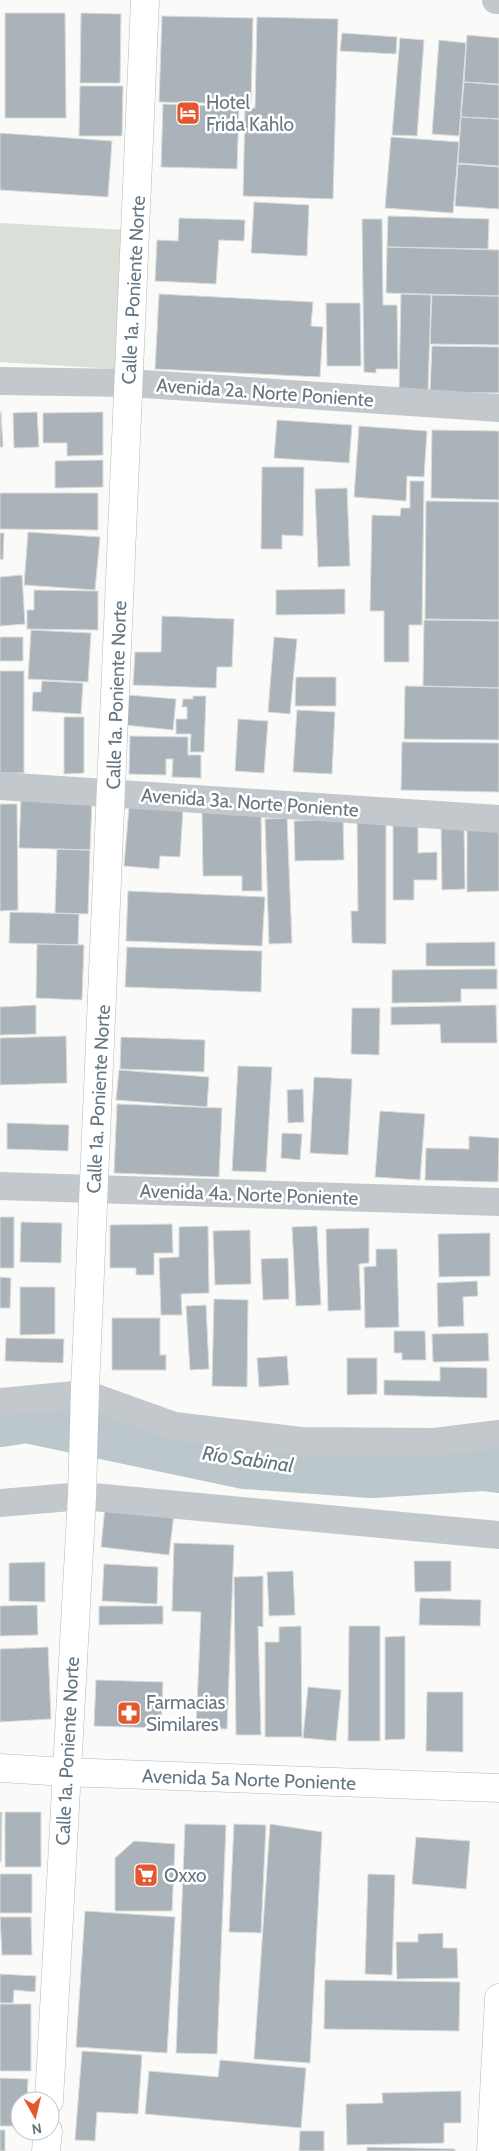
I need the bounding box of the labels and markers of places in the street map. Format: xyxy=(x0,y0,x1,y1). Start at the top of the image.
place label: Hotel Frida Kahlo xyxy=(206,91,294,136)
hotel icon: Hotel Frida Kahlo xyxy=(175,100,201,126)
place label: Farmacias Similares xyxy=(146,1691,226,1736)
pharmacy icon: Farmacias Similares xyxy=(116,1700,142,1726)
supermarket icon: Oxxo xyxy=(133,1862,159,1888)
place label: Oxxo xyxy=(164,1864,207,1887)

